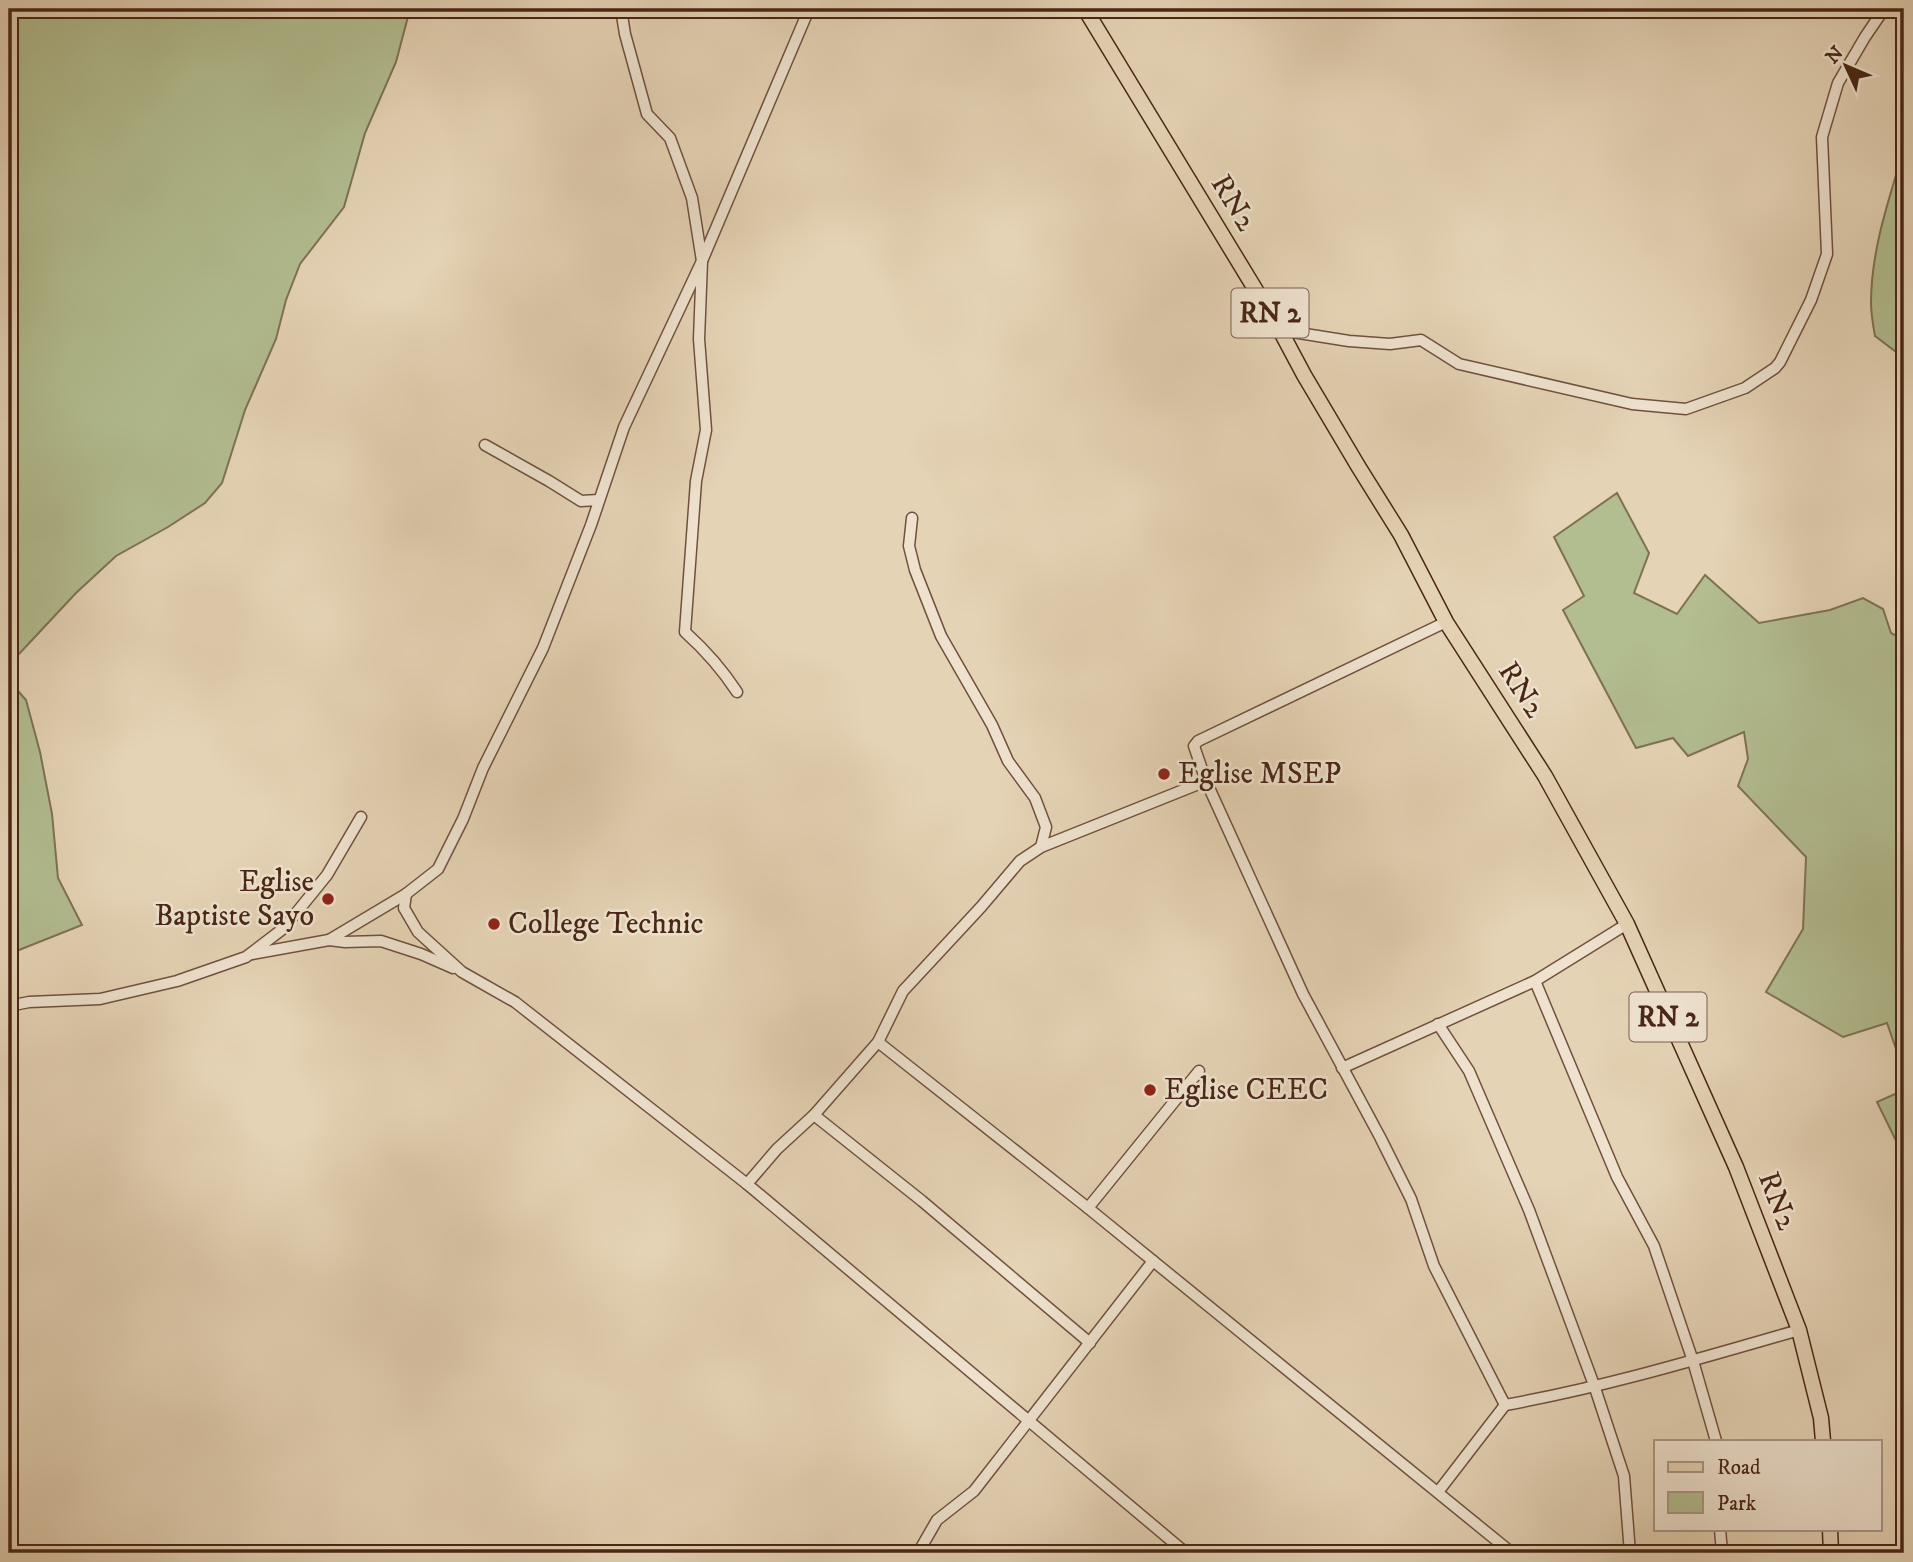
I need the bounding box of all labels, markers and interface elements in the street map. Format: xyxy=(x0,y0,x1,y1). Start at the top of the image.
north arrow xyxy=(1812,32,1882,102)
text: N xyxy=(1821,41,1849,69)
street label: RN2 xyxy=(1202,168,1264,238)
road number: RN 2 xyxy=(1232,288,1308,338)
street label: RN2 xyxy=(1489,655,1553,725)
place label: Eglise MSEP xyxy=(1178,756,1341,793)
marker: Eglise MSEP xyxy=(1156,766,1172,782)
place label: Eglise Baptiste Sayo xyxy=(154,864,314,935)
marker: Eglise Baptiste Sayo xyxy=(320,891,336,907)
place label: College Technic xyxy=(508,906,703,943)
marker: College Technic xyxy=(486,916,502,932)
road number: RN 2 xyxy=(1630,992,1706,1042)
place label: Eglise CEEC xyxy=(1164,1072,1328,1109)
marker: Eglise CEEC xyxy=(1142,1082,1158,1098)
street label: RN2 xyxy=(1749,1167,1805,1236)
legend xyxy=(1654,1440,1882,1530)
text: Road xyxy=(1717,1455,1761,1481)
text: Park xyxy=(1717,1491,1757,1517)

